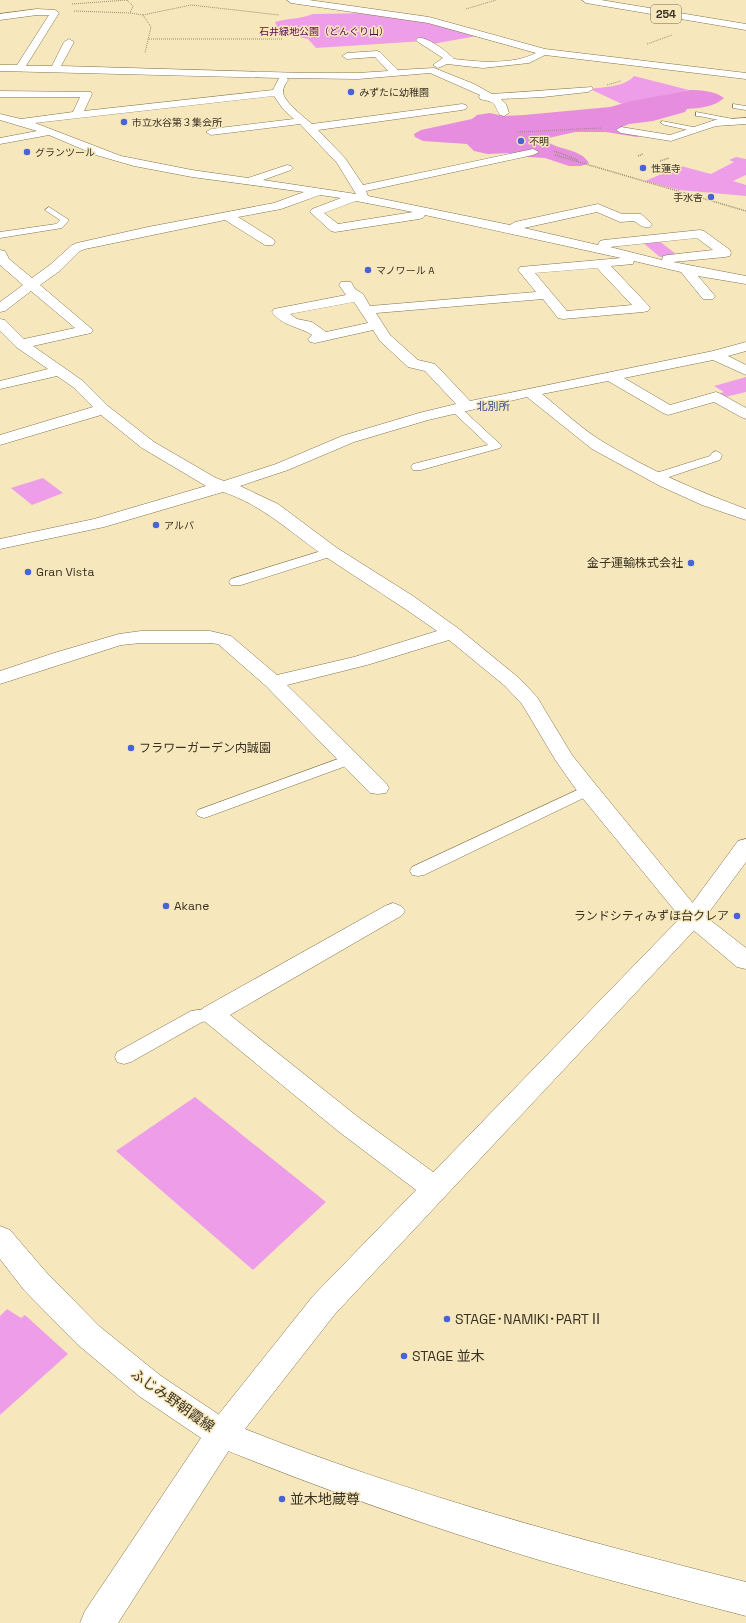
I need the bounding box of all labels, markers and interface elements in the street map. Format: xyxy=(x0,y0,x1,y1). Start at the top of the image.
road number: 254 xyxy=(651,5,681,23)
park label: 石井緑地公園（どんぐり山） xyxy=(259,25,389,38)
place label: みずたに幼稚園 xyxy=(359,86,429,99)
marker: みずたに幼稚園 xyxy=(346,87,356,97)
place label: 市立水谷第３集会所 xyxy=(132,116,222,129)
marker: 市立水谷第３集会所 xyxy=(119,117,129,127)
place label: 不明 xyxy=(529,135,549,148)
marker: 不明 xyxy=(516,136,526,146)
place label: グランツール xyxy=(35,146,95,159)
marker: グランツール xyxy=(22,147,32,157)
place label: 性蓮寺 xyxy=(651,162,681,175)
marker: 性蓮寺 xyxy=(638,163,648,173)
place label: 手水舎 xyxy=(673,191,703,204)
marker: 手水舎 xyxy=(706,192,716,202)
place label: マノワール A xyxy=(376,264,435,277)
marker: マノワール A xyxy=(363,265,373,275)
district label: 北別所 xyxy=(477,399,510,413)
place label: アルパ xyxy=(164,519,194,532)
marker: アルパ xyxy=(151,520,161,530)
place label: 金子運輸株式会社 xyxy=(587,555,683,571)
marker: 金子運輸株式会社 xyxy=(686,558,696,568)
place label: Gran Vista xyxy=(36,564,94,580)
marker: Gran Vista xyxy=(23,567,33,577)
place label: フラワーガーデン内誠園 xyxy=(139,740,271,756)
marker: フラワーガーデン内誠園 xyxy=(126,743,136,753)
place label: Akane xyxy=(174,898,209,914)
marker: Akane xyxy=(161,901,171,911)
place label: ランドシティみずほ台クレア xyxy=(574,908,729,924)
marker: ランドシティみずほ台クレア xyxy=(732,911,742,921)
place label: STAGE･NAMIKI･PARTⅡ xyxy=(455,1310,603,1328)
marker: STAGE･NAMIKI･PARTⅡ xyxy=(442,1314,452,1324)
place label: STAGE 並木 xyxy=(412,1347,485,1365)
marker: STAGE 並木 xyxy=(399,1351,409,1361)
street label: ふじみ野朝霞線 xyxy=(128,1365,218,1435)
place label: 並木地蔵尊 xyxy=(290,1490,360,1508)
marker: 並木地蔵尊 xyxy=(277,1494,287,1504)

